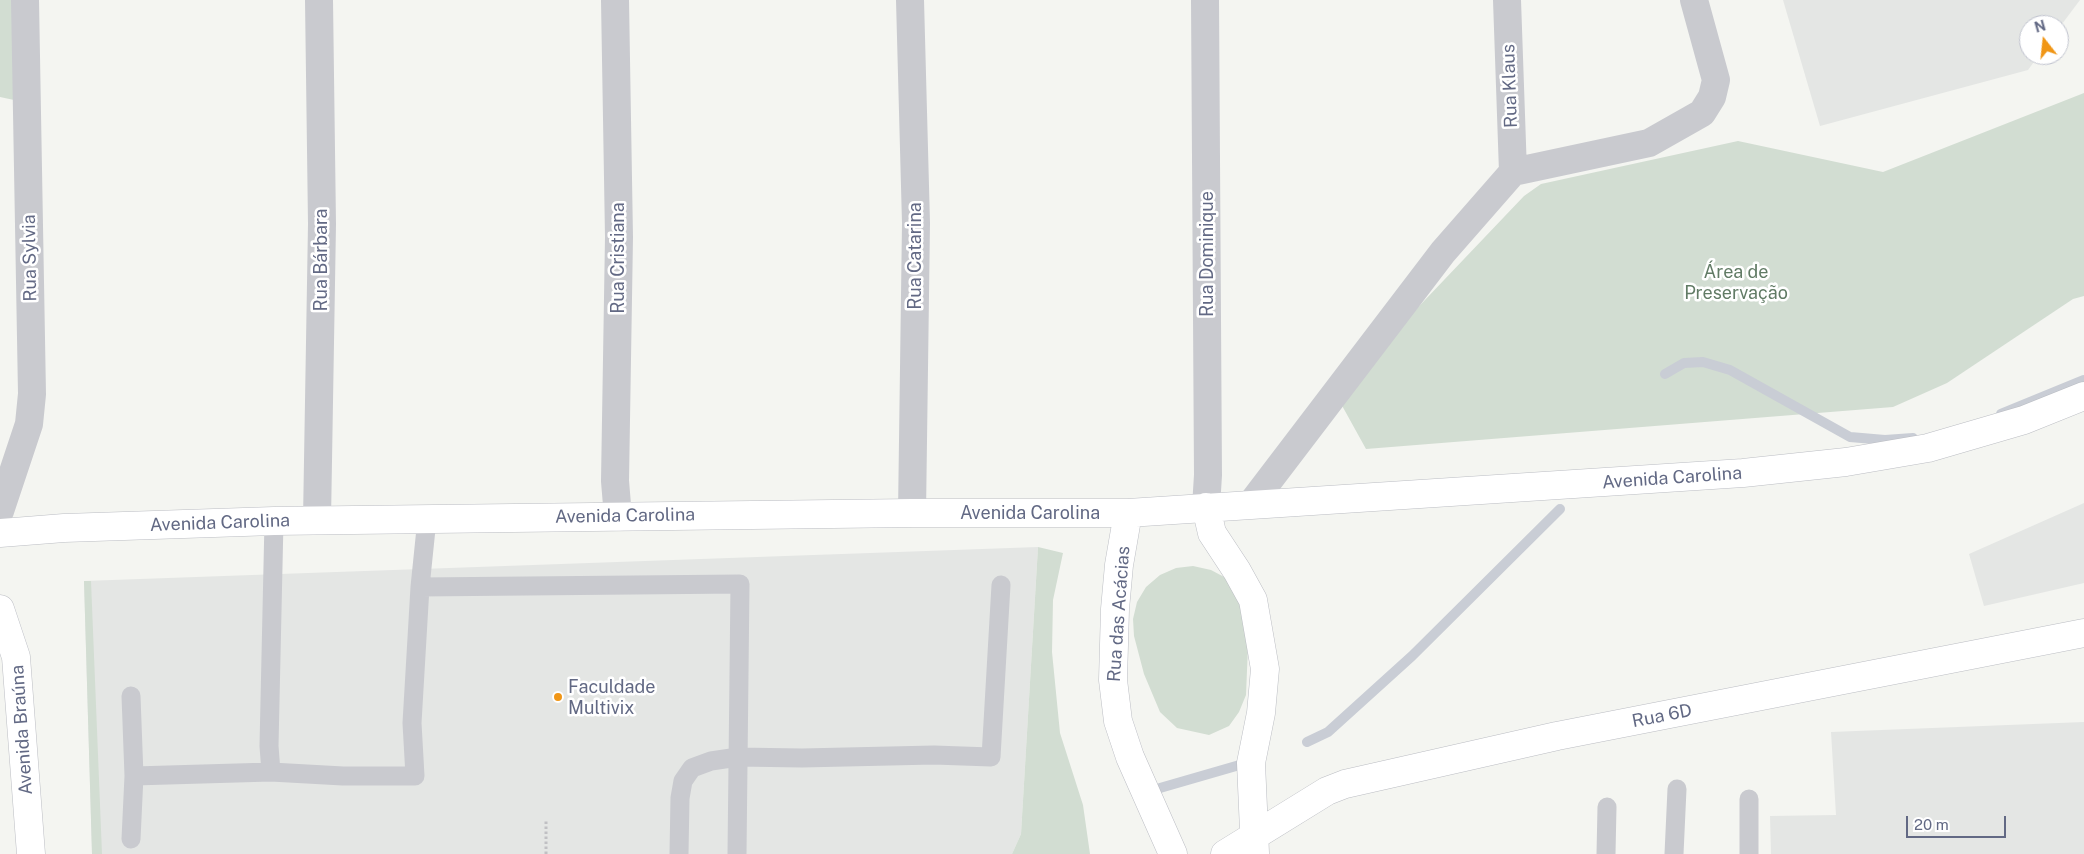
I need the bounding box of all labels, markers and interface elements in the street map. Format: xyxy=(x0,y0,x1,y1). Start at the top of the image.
north arrow xyxy=(2019,15,2069,65)
text: N xyxy=(2033,17,2048,36)
street label: Rua Klaus xyxy=(1498,44,1522,128)
street label: Rua Dominique xyxy=(1196,191,1218,317)
street label: Rua Cristiana xyxy=(607,202,629,314)
street label: Rua Catarina xyxy=(904,202,926,310)
street label: Rua Bárbara xyxy=(310,208,332,312)
street label: Rua Sylvia xyxy=(18,214,42,302)
park label: Área de Preservação xyxy=(1684,261,1788,304)
street label: Avenida Carolina xyxy=(1601,462,1743,494)
street label: Avenida Carolina xyxy=(960,502,1100,524)
street label: Avenida Carolina xyxy=(555,504,695,528)
street label: Avenida Carolina xyxy=(150,510,290,536)
street label: Rua das Acácias xyxy=(1103,545,1135,683)
street label: Avenida Braúna xyxy=(7,664,37,796)
place label: Faculdade Multivix xyxy=(568,676,655,719)
marker: Faculdade Multivix xyxy=(552,691,564,703)
street label: Rua 6D xyxy=(1630,700,1694,732)
scale bar xyxy=(1909,806,2009,838)
text: 20 m xyxy=(1914,816,1949,833)

